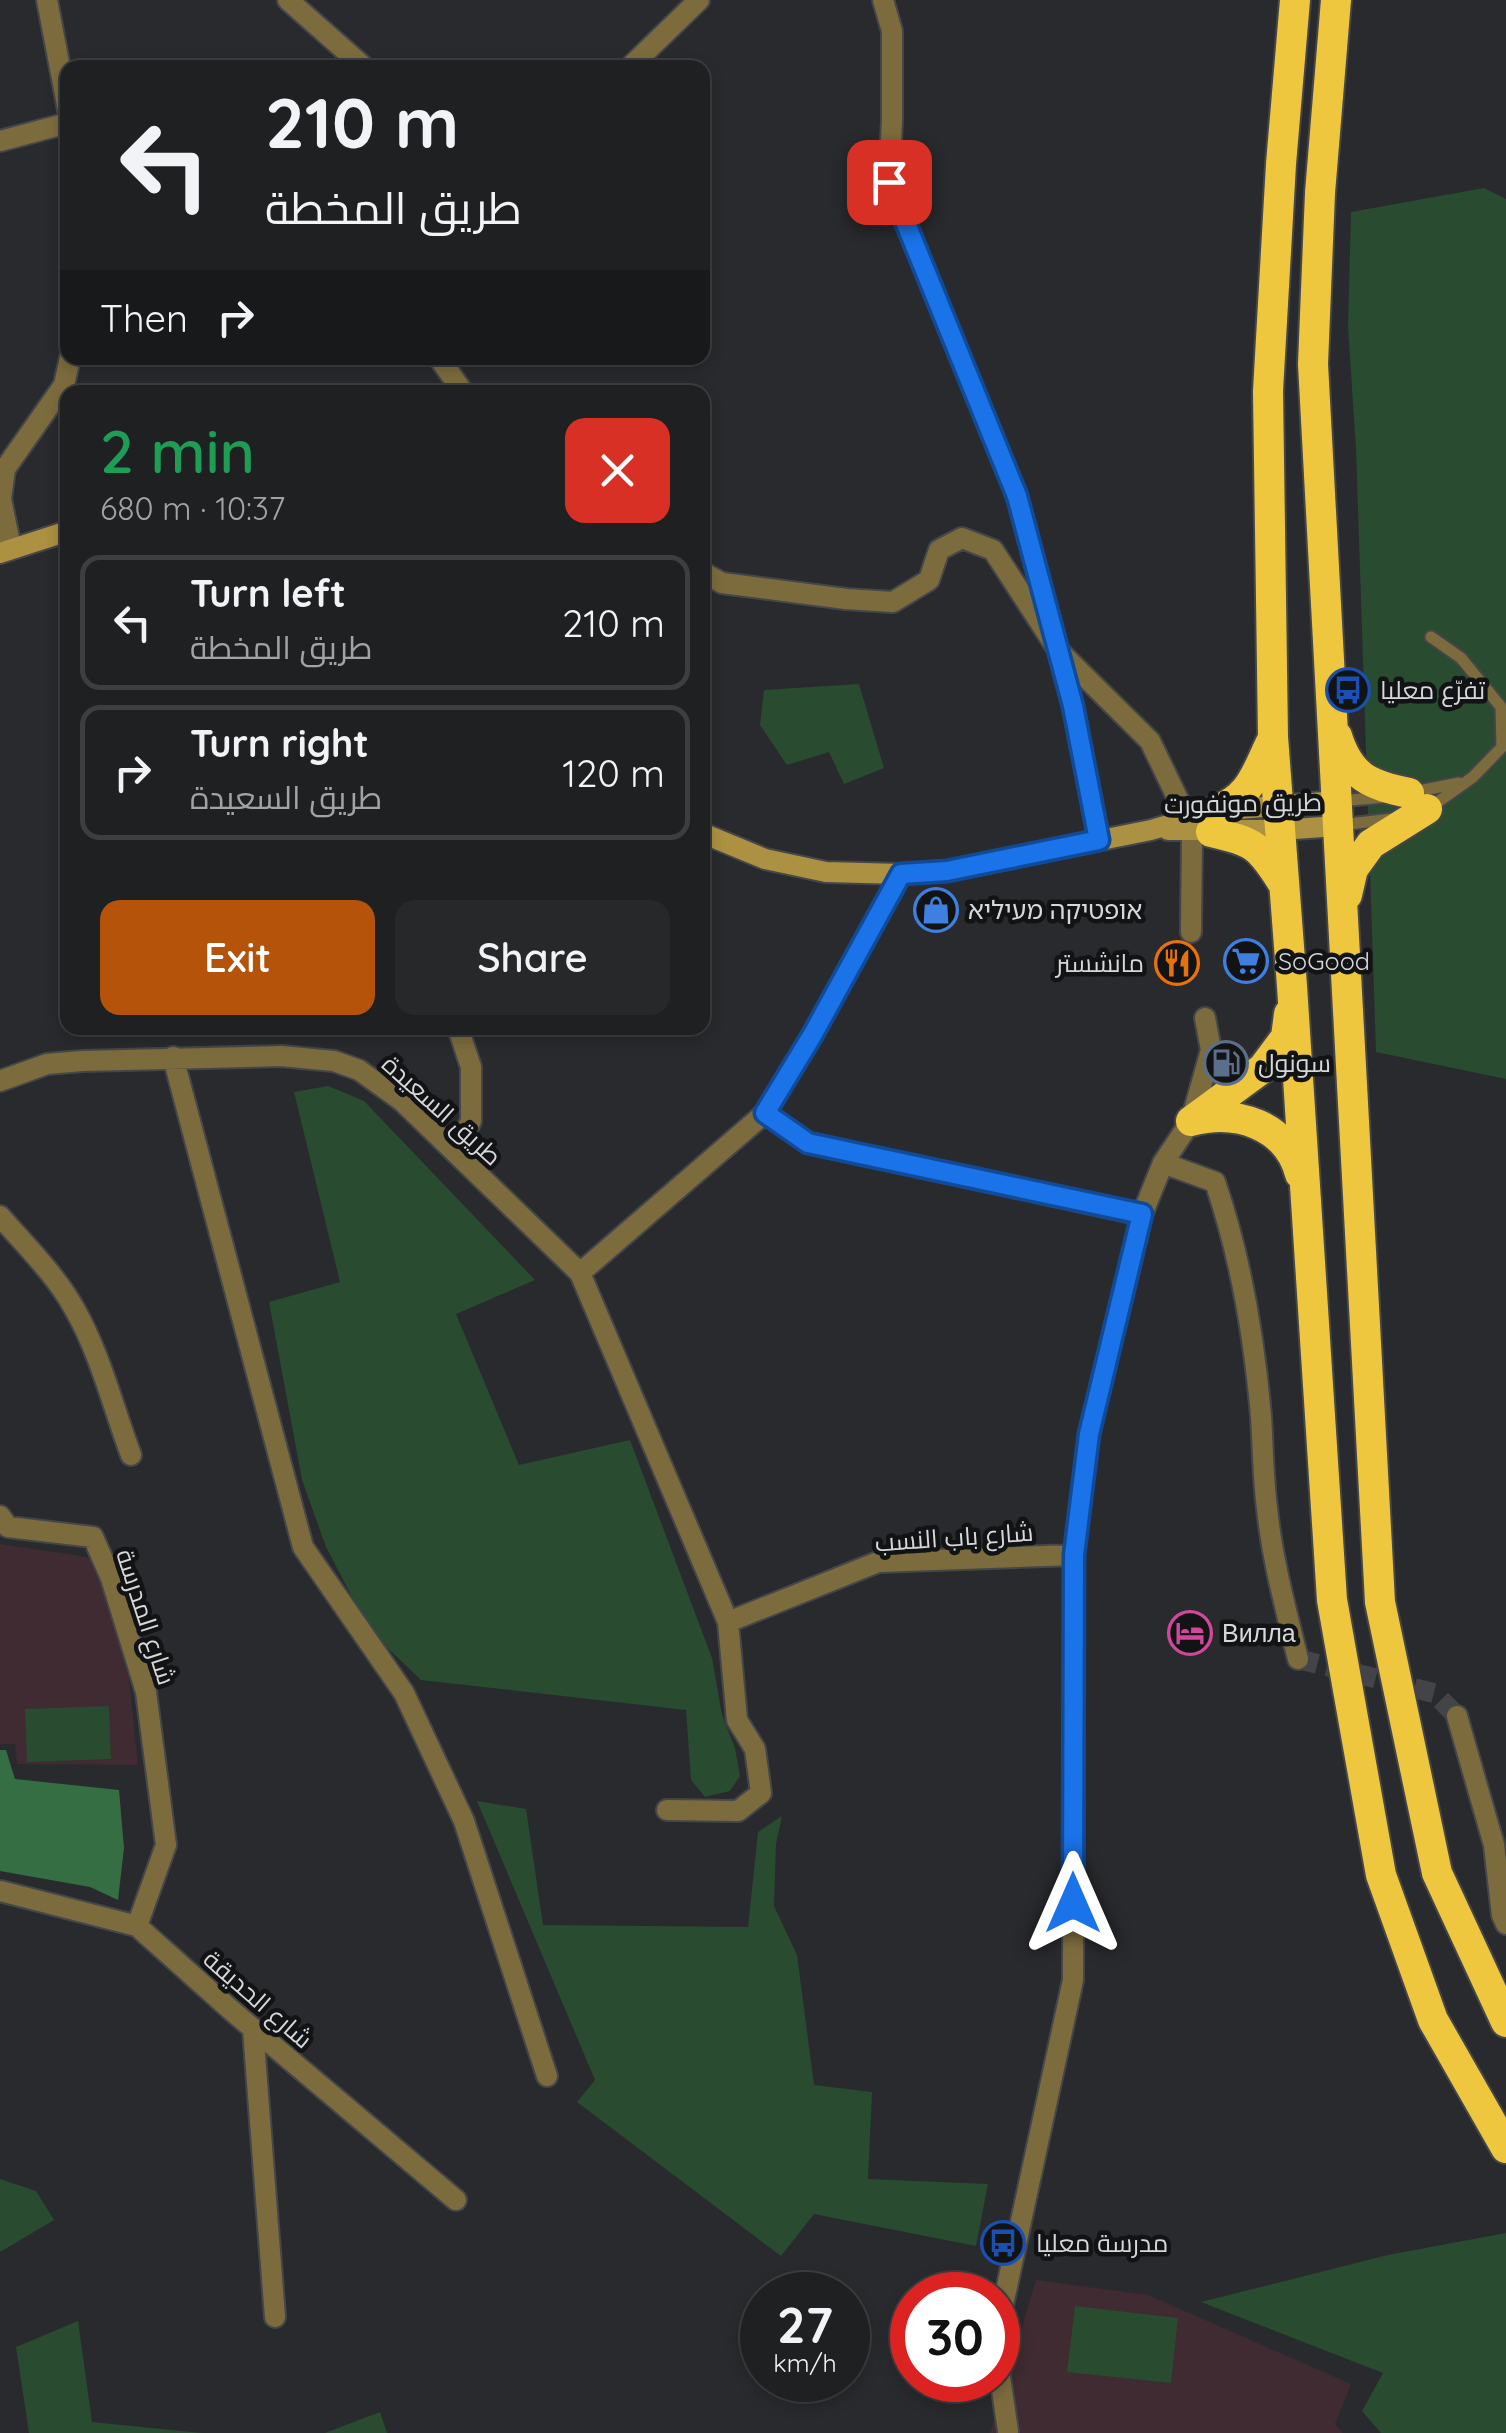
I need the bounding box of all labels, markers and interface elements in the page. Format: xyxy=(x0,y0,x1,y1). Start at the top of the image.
text: 210 m xyxy=(265,78,459,166)
icon: left xyxy=(100,100,230,230)
pin xyxy=(847,140,932,225)
icon: arrive xyxy=(862,155,917,210)
text: طريق المخطة xyxy=(265,179,522,235)
icon: right xyxy=(208,290,263,345)
text: Then xyxy=(100,294,188,342)
text: 2 min xyxy=(100,413,255,488)
button: close xyxy=(565,418,670,523)
text: 680 m · 10:37 xyxy=(100,488,285,528)
text: Turn left xyxy=(190,569,346,617)
icon: left xyxy=(105,595,160,650)
text: 210 m xyxy=(562,599,665,647)
text: طريق المخطة xyxy=(190,627,373,667)
bus stop icon: تفرّع معليا xyxy=(1325,667,1371,713)
place label: تفرّع معليا xyxy=(1380,674,1485,707)
text: Turn right xyxy=(190,719,369,767)
icon: right xyxy=(105,745,160,800)
text: 120 m xyxy=(562,749,665,797)
text: طريق السعيدة xyxy=(190,777,382,817)
street label: طريق مونفورت xyxy=(1164,786,1322,820)
shop icon: אופטיקה מעיליא xyxy=(913,887,959,933)
place label: אופטיקה מעיליא xyxy=(968,894,1142,925)
button: Exit xyxy=(100,900,375,1015)
button: Share xyxy=(395,900,670,1015)
supermarket icon: SoGood xyxy=(1223,938,1269,984)
restaurant icon: مانشستر xyxy=(1154,940,1200,986)
place label: SoGood xyxy=(1278,945,1370,976)
place label: مانشستر xyxy=(1054,947,1144,978)
fuel station icon: سونول xyxy=(1203,1040,1249,1086)
place label: سونول xyxy=(1258,1047,1331,1078)
street label: طريق السعيدة xyxy=(375,1048,509,1172)
street label: شارع باب النسب xyxy=(874,1516,1034,1559)
street label: شارع المدرسة xyxy=(108,1545,183,1689)
hotel icon: Вилла xyxy=(1167,1610,1213,1656)
place label: Вилла xyxy=(1222,1617,1296,1648)
position arrow xyxy=(1021,1851,1125,1955)
street label: شارع الحديقة xyxy=(196,1943,319,2056)
bus stop icon: مدرسة معليا xyxy=(980,2220,1026,2266)
place label: مدرسة معليا xyxy=(1036,2227,1168,2258)
speed limit sign: 30 xyxy=(890,2272,1020,2402)
text: 27 xyxy=(777,2293,833,2356)
text: km/h xyxy=(773,2347,837,2378)

